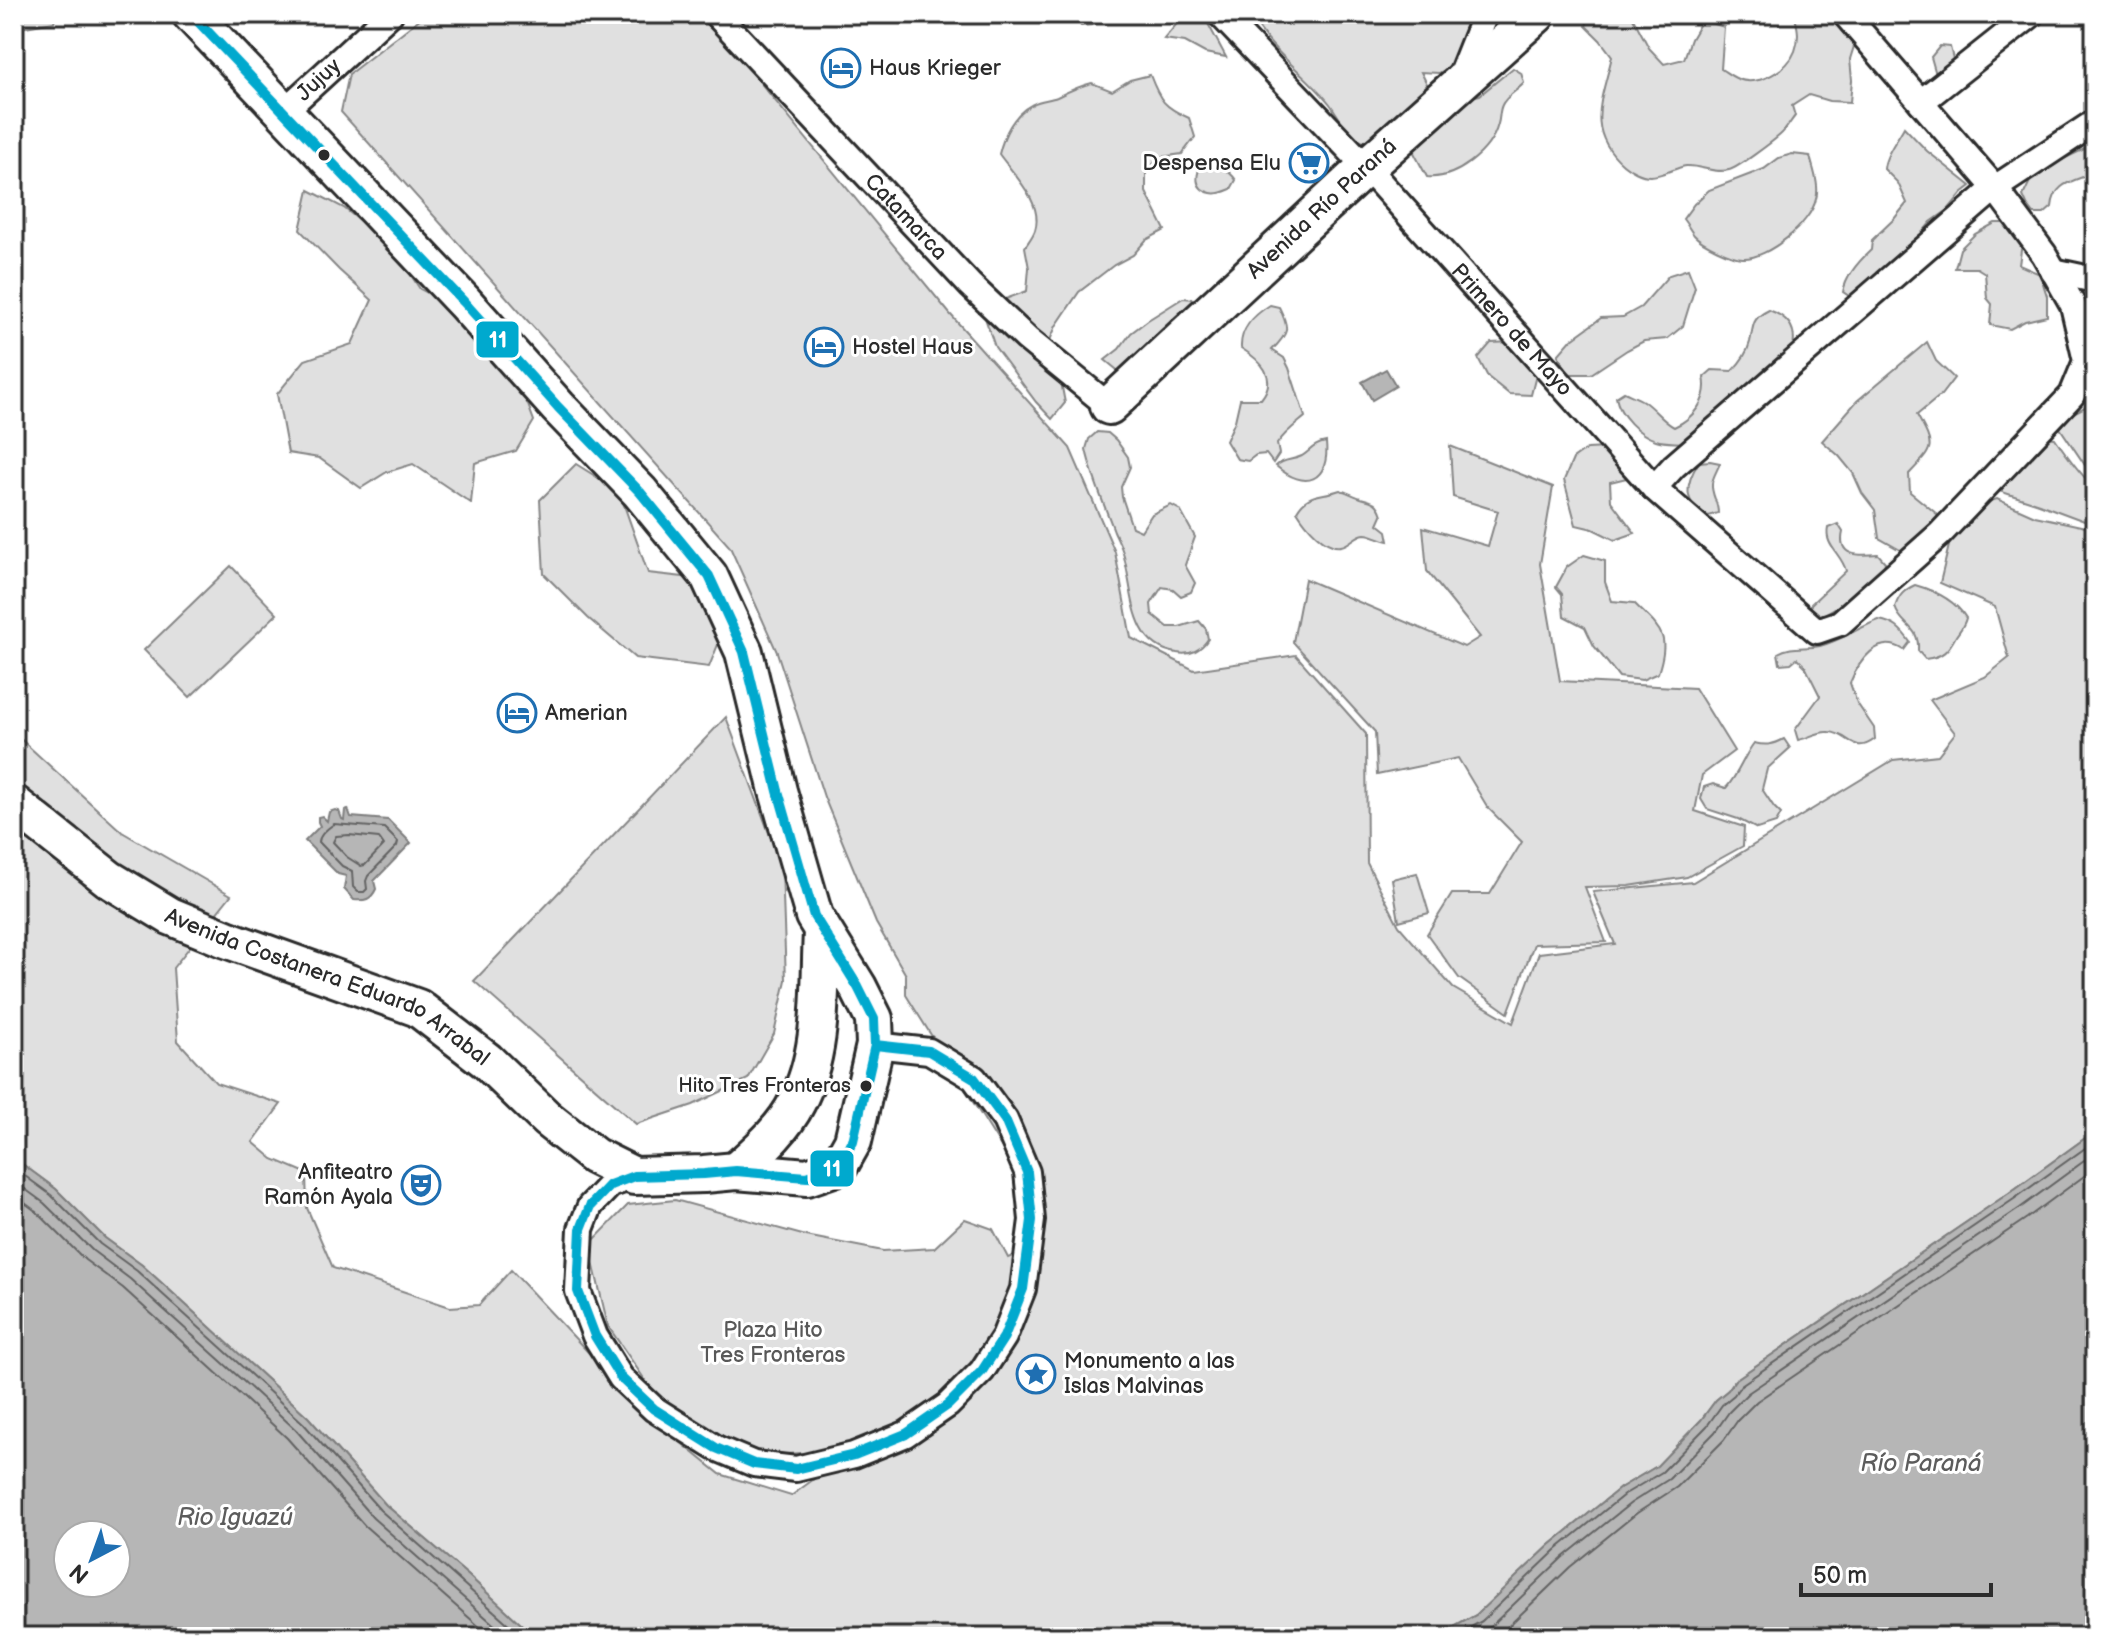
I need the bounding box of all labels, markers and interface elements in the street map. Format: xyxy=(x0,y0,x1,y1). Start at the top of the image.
hotel icon: Haus Krieger xyxy=(820,47,862,89)
street label: Jujuy xyxy=(290,52,346,107)
place label: Haus Krieger xyxy=(869,55,1002,82)
street label: Avenida Río Paraná xyxy=(1241,133,1402,285)
supermarket icon: Despensa Elu xyxy=(1288,142,1330,184)
unlabelled marker xyxy=(316,147,332,163)
place label: Despensa Elu xyxy=(1142,150,1281,177)
street label: Catamarca xyxy=(859,168,953,266)
street label: Primero de Mayo xyxy=(1445,258,1578,402)
line badge: 11 xyxy=(475,320,520,359)
hotel icon: Hostel Haus xyxy=(803,326,845,368)
text: 11 xyxy=(489,327,507,354)
place label: Hostel Haus xyxy=(852,334,973,361)
hotel icon: Amerian xyxy=(496,692,538,734)
place label: Amerian xyxy=(545,700,628,727)
street label: Avenida Costanera Eduardo Arrabal xyxy=(161,902,495,1072)
place label: Hito Tres Fronteras xyxy=(678,1074,851,1098)
marker: Hito Tres Fronteras xyxy=(858,1078,874,1094)
line badge: 11 xyxy=(809,1149,855,1188)
text: 11 xyxy=(823,1156,841,1183)
place label: Anfiteatro Ramón Ayala xyxy=(264,1159,393,1211)
theatre icon: Anfiteatro Ramón Ayala xyxy=(400,1164,442,1206)
park label: Plaza Hito Tres Fronteras xyxy=(700,1317,846,1369)
place label: Monumento a las Islas Malvinas xyxy=(1064,1348,1235,1400)
place icon: Monumento a las Islas Malvinas xyxy=(1015,1353,1057,1395)
water label: Río Paraná xyxy=(1861,1449,1981,1478)
water label: Rio Iguazú xyxy=(177,1503,293,1532)
north arrow xyxy=(52,1519,132,1599)
scale bar xyxy=(1801,1547,1991,1597)
text: N xyxy=(65,1557,95,1589)
text: 50 m xyxy=(1813,1561,1867,1590)

